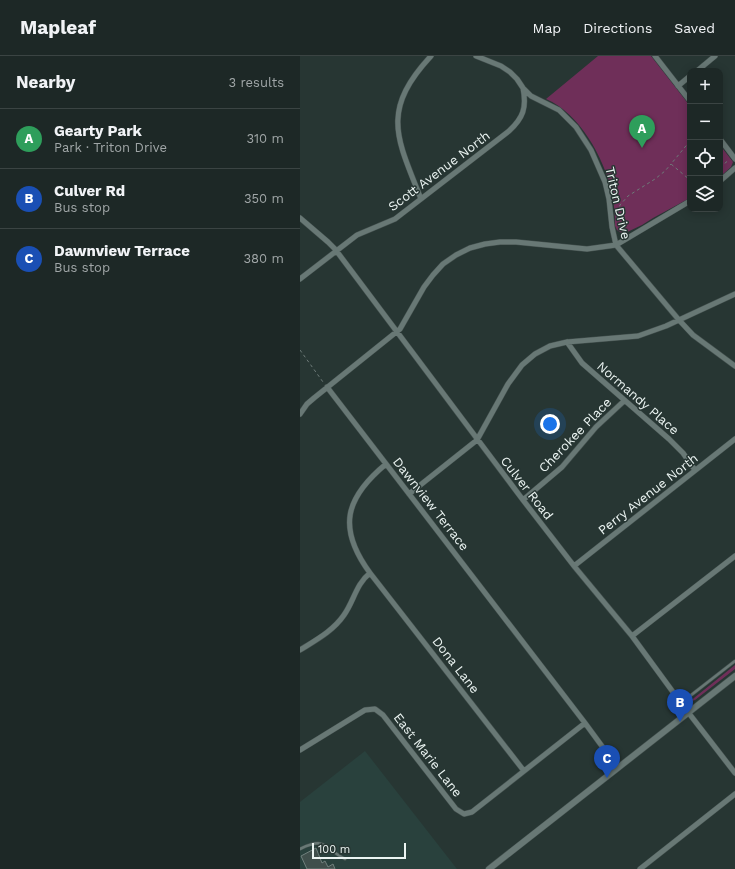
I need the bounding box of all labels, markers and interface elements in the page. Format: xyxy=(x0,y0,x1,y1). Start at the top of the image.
text: Mapleaf xyxy=(20,16,96,39)
text: Map xyxy=(533,20,561,36)
text: Directions xyxy=(583,20,652,36)
text: Saved xyxy=(674,20,715,36)
map controls xyxy=(687,68,723,212)
button: + xyxy=(687,68,723,104)
text: Nearby xyxy=(16,72,75,92)
text: 3 results xyxy=(229,75,284,90)
button: − xyxy=(687,104,723,140)
pin: A xyxy=(629,115,655,148)
text: Gearty Park xyxy=(54,122,142,140)
street label: Scott Avenue North xyxy=(385,128,493,214)
text: A xyxy=(25,131,33,146)
text: 310 m xyxy=(246,131,284,146)
text: Park · Triton Drive xyxy=(54,140,167,155)
button: locate xyxy=(687,140,723,176)
street label: Triton Drive xyxy=(602,165,634,241)
button: layers xyxy=(687,176,723,212)
text: Culver Rd xyxy=(54,182,125,200)
text: B xyxy=(25,191,33,206)
text: 350 m xyxy=(244,191,284,206)
text: Bus stop xyxy=(54,200,110,215)
text: Dawnview Terrace xyxy=(54,242,190,260)
text: C xyxy=(25,251,33,266)
text: 380 m xyxy=(244,251,284,266)
text: Bus stop xyxy=(54,260,110,275)
street label: Normandy Place xyxy=(594,358,682,438)
street label: Cherokee Place xyxy=(536,395,614,475)
your location xyxy=(540,414,560,434)
street label: Perry Avenue North xyxy=(595,450,701,538)
street label: Culver Road xyxy=(498,453,556,523)
street label: Dawnview Terrace xyxy=(390,454,472,554)
street label: Dona Lane xyxy=(429,634,483,696)
pin: B xyxy=(667,689,693,722)
street label: East Marie Lane xyxy=(391,710,465,800)
pin: C xyxy=(594,745,620,778)
scale bar xyxy=(312,841,406,860)
text: 100 m xyxy=(318,843,350,856)

